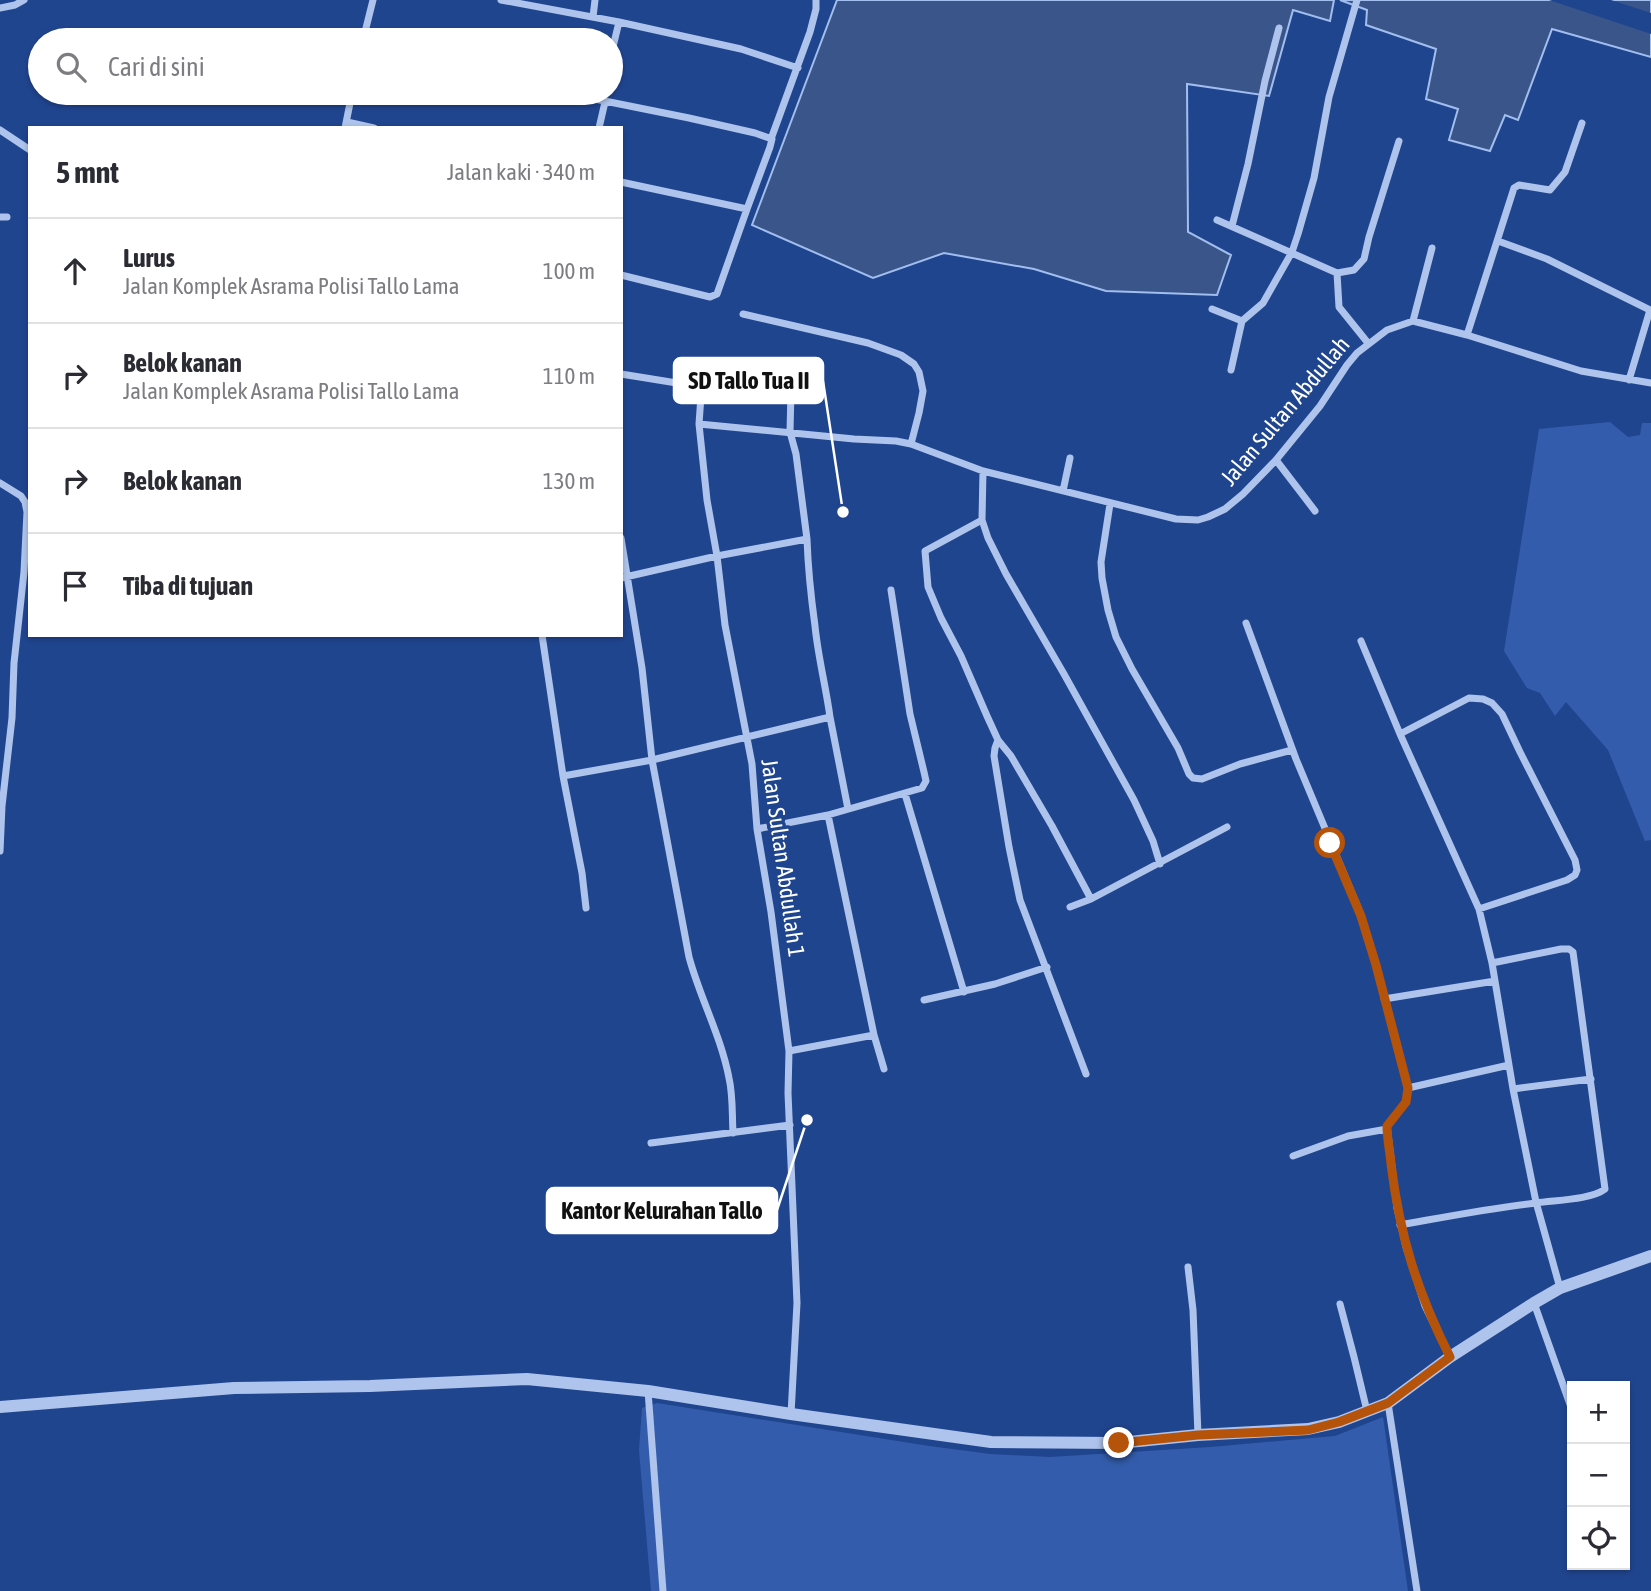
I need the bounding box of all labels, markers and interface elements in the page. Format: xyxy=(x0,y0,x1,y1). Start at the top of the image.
search box xyxy=(28,28,623,105)
icon: search xyxy=(52,48,90,86)
text: Cari di sini xyxy=(108,52,205,82)
text: 5 mnt xyxy=(56,155,119,189)
text: Jalan kaki · 340 m xyxy=(447,159,595,185)
text: Lurus xyxy=(123,243,175,273)
icon: ahead xyxy=(56,252,94,290)
text: 100 m xyxy=(543,258,595,284)
text: Jalan Komplek Asrama Polisi Tallo Lama xyxy=(123,273,459,299)
street label: Jalan Sultan Abdullah xyxy=(1215,331,1355,491)
text: Belok kanan xyxy=(123,348,242,378)
icon: right xyxy=(56,357,94,395)
callout: SD Tallo Tua II xyxy=(674,358,823,403)
text: 110 m xyxy=(543,363,595,389)
text: SD Tallo Tua II xyxy=(688,367,810,394)
text: Jalan Komplek Asrama Polisi Tallo Lama xyxy=(123,378,459,404)
icon: right xyxy=(56,462,94,500)
text: Belok kanan xyxy=(123,466,242,496)
text: 130 m xyxy=(543,468,595,494)
icon: arrive xyxy=(56,567,94,605)
text: Tiba di tujuan xyxy=(123,571,253,601)
street label: Jalan Sultan Abdullah 1 xyxy=(756,757,810,959)
route start xyxy=(1314,827,1345,858)
callout: Kantor Kelurahan Tallo xyxy=(547,1188,777,1233)
text: Kantor Kelurahan Tallo xyxy=(561,1197,763,1224)
map controls xyxy=(1567,1381,1630,1570)
button: + xyxy=(1567,1381,1630,1444)
route end xyxy=(1103,1427,1134,1458)
button: − xyxy=(1567,1444,1630,1507)
button: locate xyxy=(1567,1507,1630,1570)

